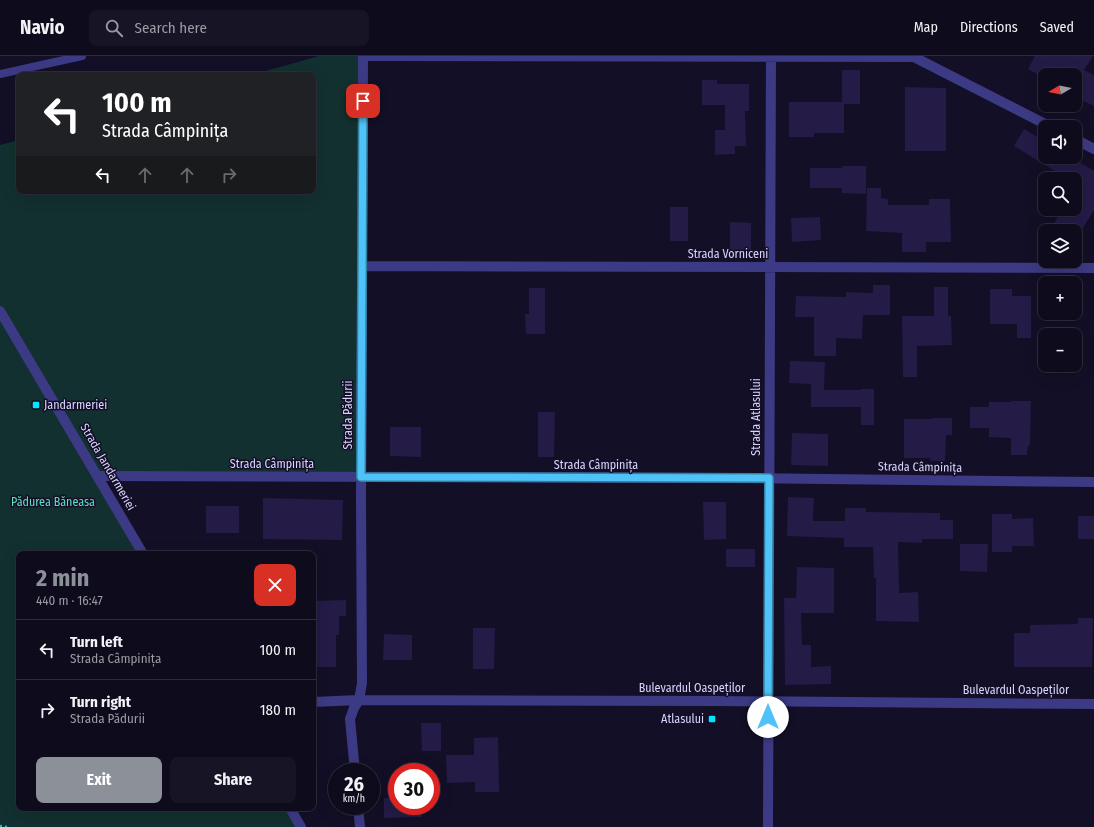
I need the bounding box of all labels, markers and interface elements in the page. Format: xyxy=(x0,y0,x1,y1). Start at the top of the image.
search box xyxy=(89,10,369,46)
text: Navio xyxy=(20,16,65,39)
icon: search xyxy=(103,17,125,39)
text: Search here xyxy=(135,19,207,37)
text: Map xyxy=(914,19,938,36)
text: Directions xyxy=(960,19,1018,36)
text: Saved xyxy=(1040,19,1074,36)
north arrow xyxy=(1038,68,1082,112)
map controls xyxy=(1038,68,1082,372)
pin xyxy=(346,84,380,118)
text: 100 m xyxy=(102,86,172,119)
icon: left xyxy=(36,88,88,140)
icon: arrive xyxy=(352,90,374,112)
text: Strada Câmpinița xyxy=(102,120,228,142)
button: sound xyxy=(1038,120,1082,164)
icon: left xyxy=(92,164,114,186)
icon: ahead xyxy=(134,164,156,186)
icon: ahead xyxy=(176,164,198,186)
icon: right xyxy=(218,164,240,186)
button: search xyxy=(1038,172,1082,216)
button: layers xyxy=(1038,224,1082,268)
street label: Strada Vorniceni xyxy=(688,247,768,261)
button: + xyxy=(1038,276,1082,320)
button: − xyxy=(1038,328,1082,372)
street label: Strada Atlasului xyxy=(749,378,763,456)
street label: Strada Pădurii xyxy=(341,380,355,450)
place label: Jandarmeriei xyxy=(44,398,107,412)
marker: Jandarmeriei xyxy=(31,400,41,410)
street label: Strada Jandarmeriei xyxy=(77,421,139,513)
street label: Strada Câmpinița xyxy=(230,457,314,472)
street label: Strada Câmpinița xyxy=(554,458,638,473)
street label: Strada Câmpinița xyxy=(878,459,962,476)
park label: Pădurea Băneasa xyxy=(11,495,95,509)
text: 2 min xyxy=(36,564,89,592)
button: close xyxy=(254,564,296,606)
text: 440 m · 16:47 xyxy=(36,593,103,608)
text: Turn left xyxy=(70,633,123,651)
icon: left xyxy=(36,639,58,661)
text: 100 m xyxy=(259,641,296,659)
text: Strada Câmpinița xyxy=(70,651,161,666)
street label: Bulevardul Oaspeților xyxy=(639,681,746,696)
street label: Bulevardul Oaspeților xyxy=(963,683,1070,698)
text: Turn right xyxy=(70,693,131,711)
position arrow xyxy=(747,696,789,738)
icon: right xyxy=(36,699,58,721)
text: 180 m xyxy=(260,701,296,719)
text: Strada Pădurii xyxy=(70,711,145,726)
place label: Atlasului xyxy=(661,712,704,726)
marker: Atlasului xyxy=(707,714,717,724)
button: Exit xyxy=(36,757,162,803)
button: Share xyxy=(170,757,296,803)
speed limit sign: 30 xyxy=(388,763,440,815)
text: 26 xyxy=(344,772,364,796)
text: km/h xyxy=(343,793,365,805)

